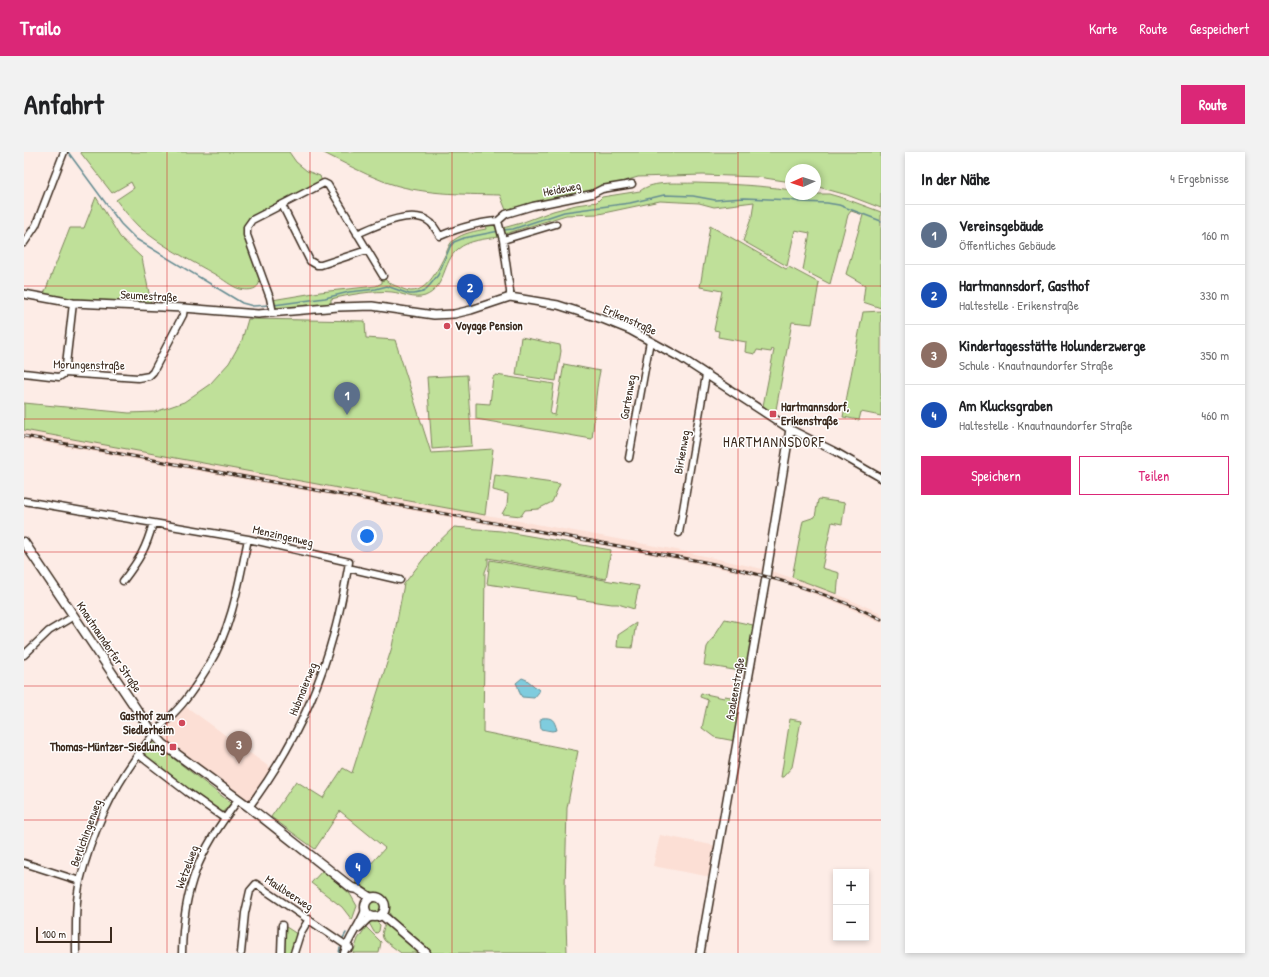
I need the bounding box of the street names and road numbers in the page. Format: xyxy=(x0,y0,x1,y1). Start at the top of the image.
street label: Heideweg xyxy=(542,177,582,200)
street label: Seumestraße xyxy=(120,286,178,305)
street label: Erikenstraße xyxy=(601,300,660,339)
street label: Morungenstraße xyxy=(53,355,125,374)
street label: Gartenweg xyxy=(615,373,640,421)
street label: Birkenweg xyxy=(669,429,694,475)
street label: Menzingenweg xyxy=(251,520,315,551)
street label: Knautnaundorfer Straße xyxy=(73,598,146,696)
street label: Azaleenstraße xyxy=(721,656,748,721)
street label: Hubmaierweg xyxy=(284,660,321,718)
street label: Berlichingenweg xyxy=(66,797,106,869)
street label: Wetzelweg xyxy=(171,843,202,891)
street label: Maulbeerweg xyxy=(262,871,317,915)

